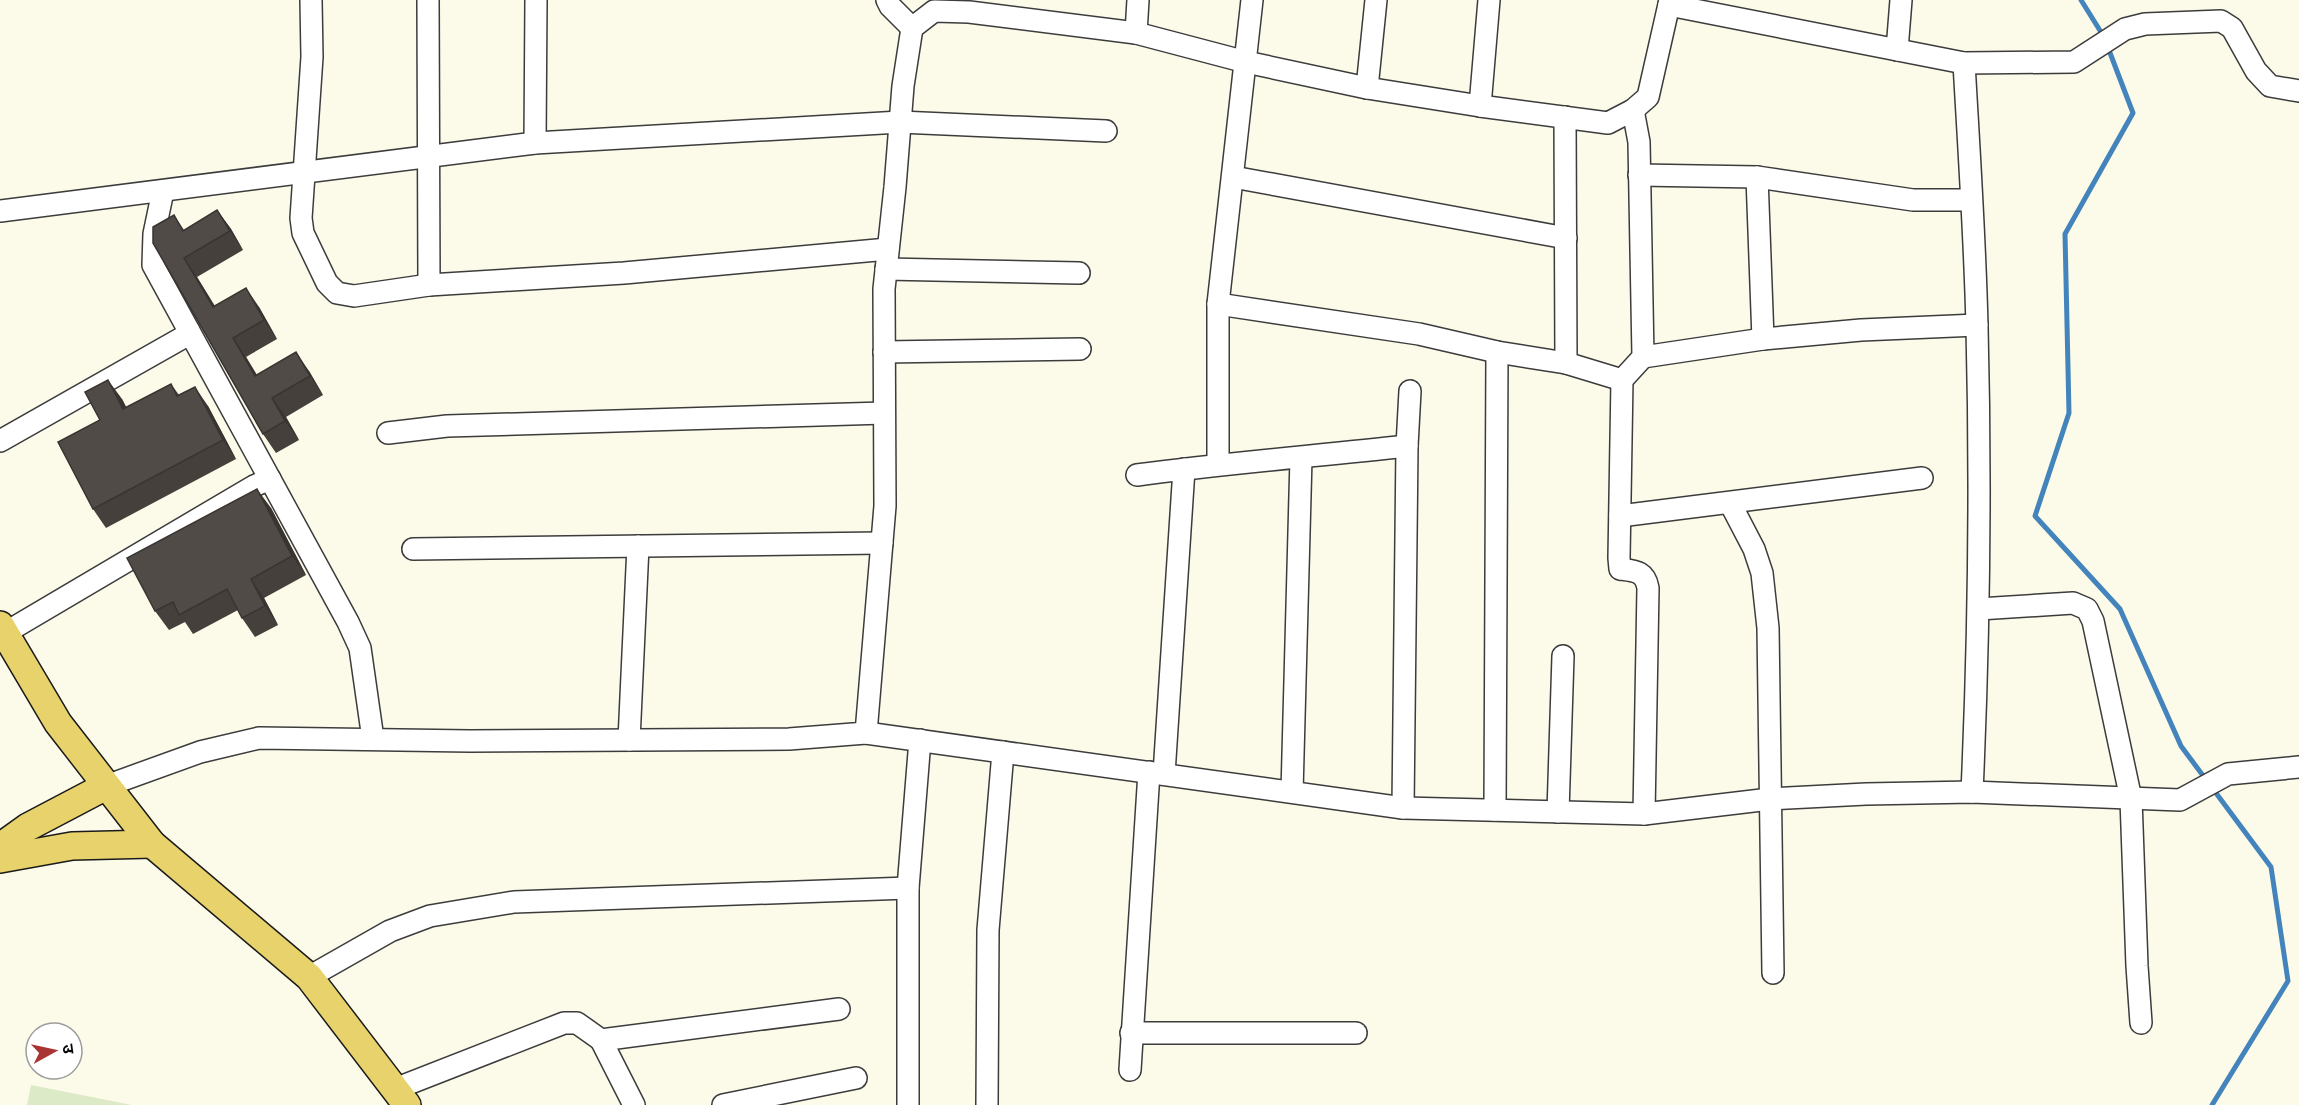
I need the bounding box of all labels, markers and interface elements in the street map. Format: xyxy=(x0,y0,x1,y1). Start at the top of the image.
north arrow xyxy=(24,1021,84,1081)
text: उ xyxy=(58,1043,79,1056)

